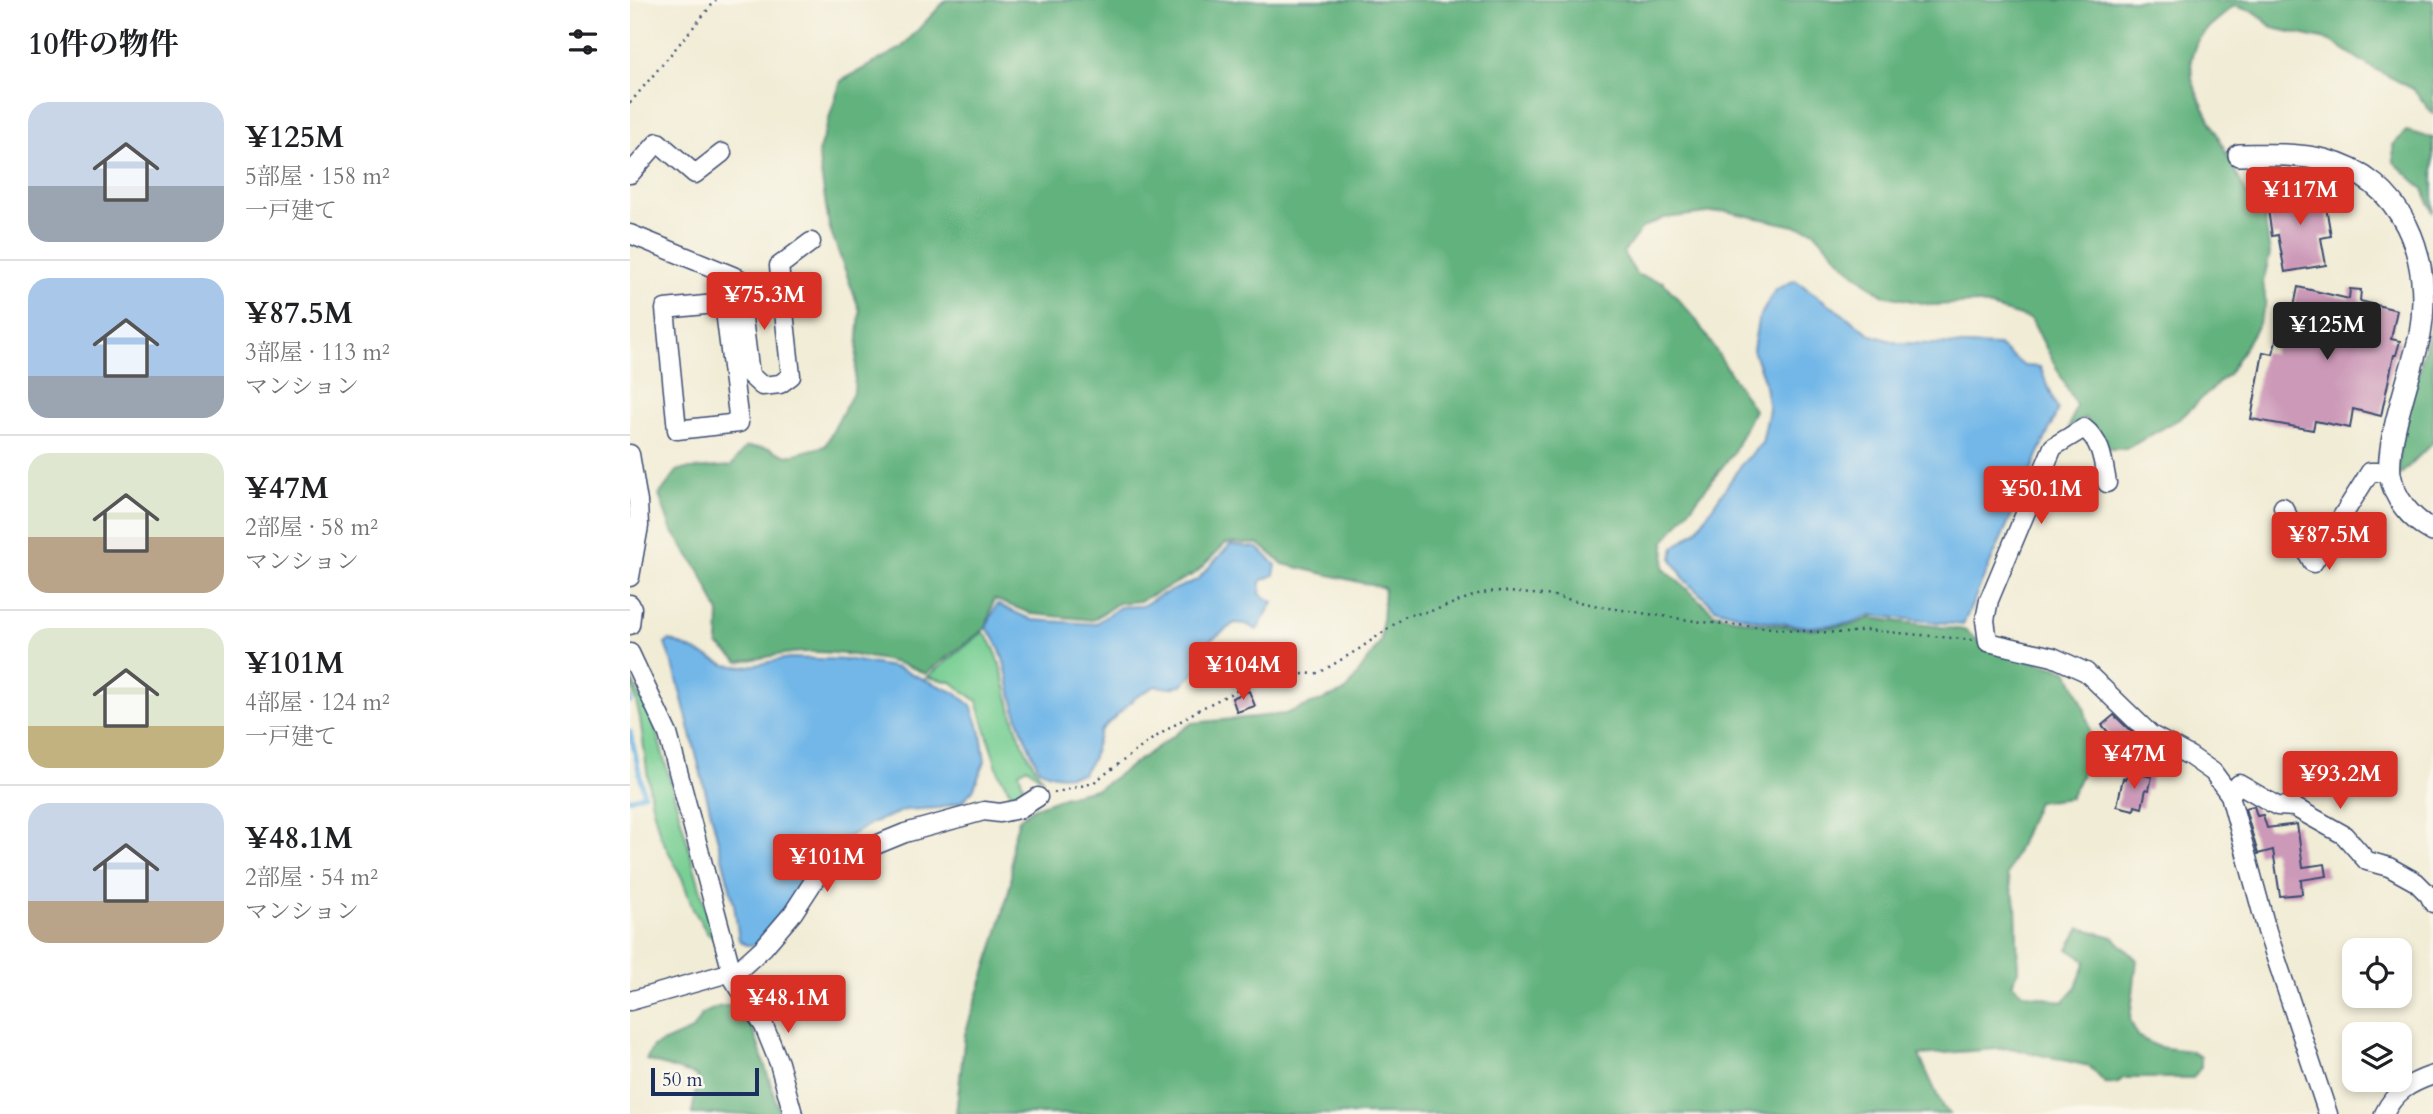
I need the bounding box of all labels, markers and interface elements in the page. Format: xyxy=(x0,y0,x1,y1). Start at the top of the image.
icon: filters xyxy=(564,23,602,61)
text: 10件の物件 xyxy=(28,24,179,65)
text: ¥125M xyxy=(245,117,344,158)
icon: home xyxy=(84,130,168,214)
text: 5部屋 · 158 m² xyxy=(245,161,390,192)
pin: ¥117M xyxy=(2251,168,2349,227)
text: ¥117M xyxy=(2262,174,2338,205)
text: 一戸建て xyxy=(245,195,337,226)
pin: ¥75.3M xyxy=(707,272,821,332)
text: ¥75.3M xyxy=(723,279,805,310)
text: ¥87.5M xyxy=(245,293,353,334)
pin: ¥125M xyxy=(2278,302,2376,362)
icon: home xyxy=(84,306,168,390)
text: ¥125M xyxy=(2289,309,2365,340)
text: 3部屋 · 113 m² xyxy=(245,337,390,368)
text: マンション xyxy=(245,371,359,402)
pin: ¥50.1M xyxy=(1984,466,2098,526)
text: ¥47M xyxy=(245,468,329,509)
text: ¥50.1M xyxy=(2000,473,2082,504)
icon: home xyxy=(84,481,168,565)
text: 2部屋 · 58 m² xyxy=(245,512,378,543)
pin: ¥87.5M xyxy=(2272,512,2386,572)
text: ¥87.5M xyxy=(2288,519,2370,550)
text: マンション xyxy=(245,546,359,577)
pin: ¥104M xyxy=(1194,642,1292,702)
text: ¥101M xyxy=(245,643,344,684)
text: ¥104M xyxy=(1205,649,1281,680)
icon: home xyxy=(84,656,168,740)
text: 4部屋 · 124 m² xyxy=(245,687,390,718)
text: 一戸建て xyxy=(245,721,337,752)
pin: ¥47M xyxy=(2093,732,2175,791)
text: ¥47M xyxy=(2102,738,2166,769)
pin: ¥93.2M xyxy=(2283,752,2397,811)
text: ¥93.2M xyxy=(2299,758,2381,789)
text: ¥48.1M xyxy=(245,818,353,859)
icon: home xyxy=(84,831,168,915)
pin: ¥101M xyxy=(778,834,876,894)
text: ¥101M xyxy=(789,841,865,872)
text: 2部屋 · 54 m² xyxy=(245,862,378,893)
text: マンション xyxy=(245,896,359,927)
map controls xyxy=(2342,938,2412,1092)
button: locate xyxy=(2342,938,2412,1008)
pin: ¥48.1M xyxy=(731,976,845,1035)
text: ¥48.1M xyxy=(747,982,829,1013)
button: layers xyxy=(2342,1022,2412,1092)
scale bar xyxy=(651,1065,760,1097)
text: 50 m xyxy=(662,1067,703,1093)

